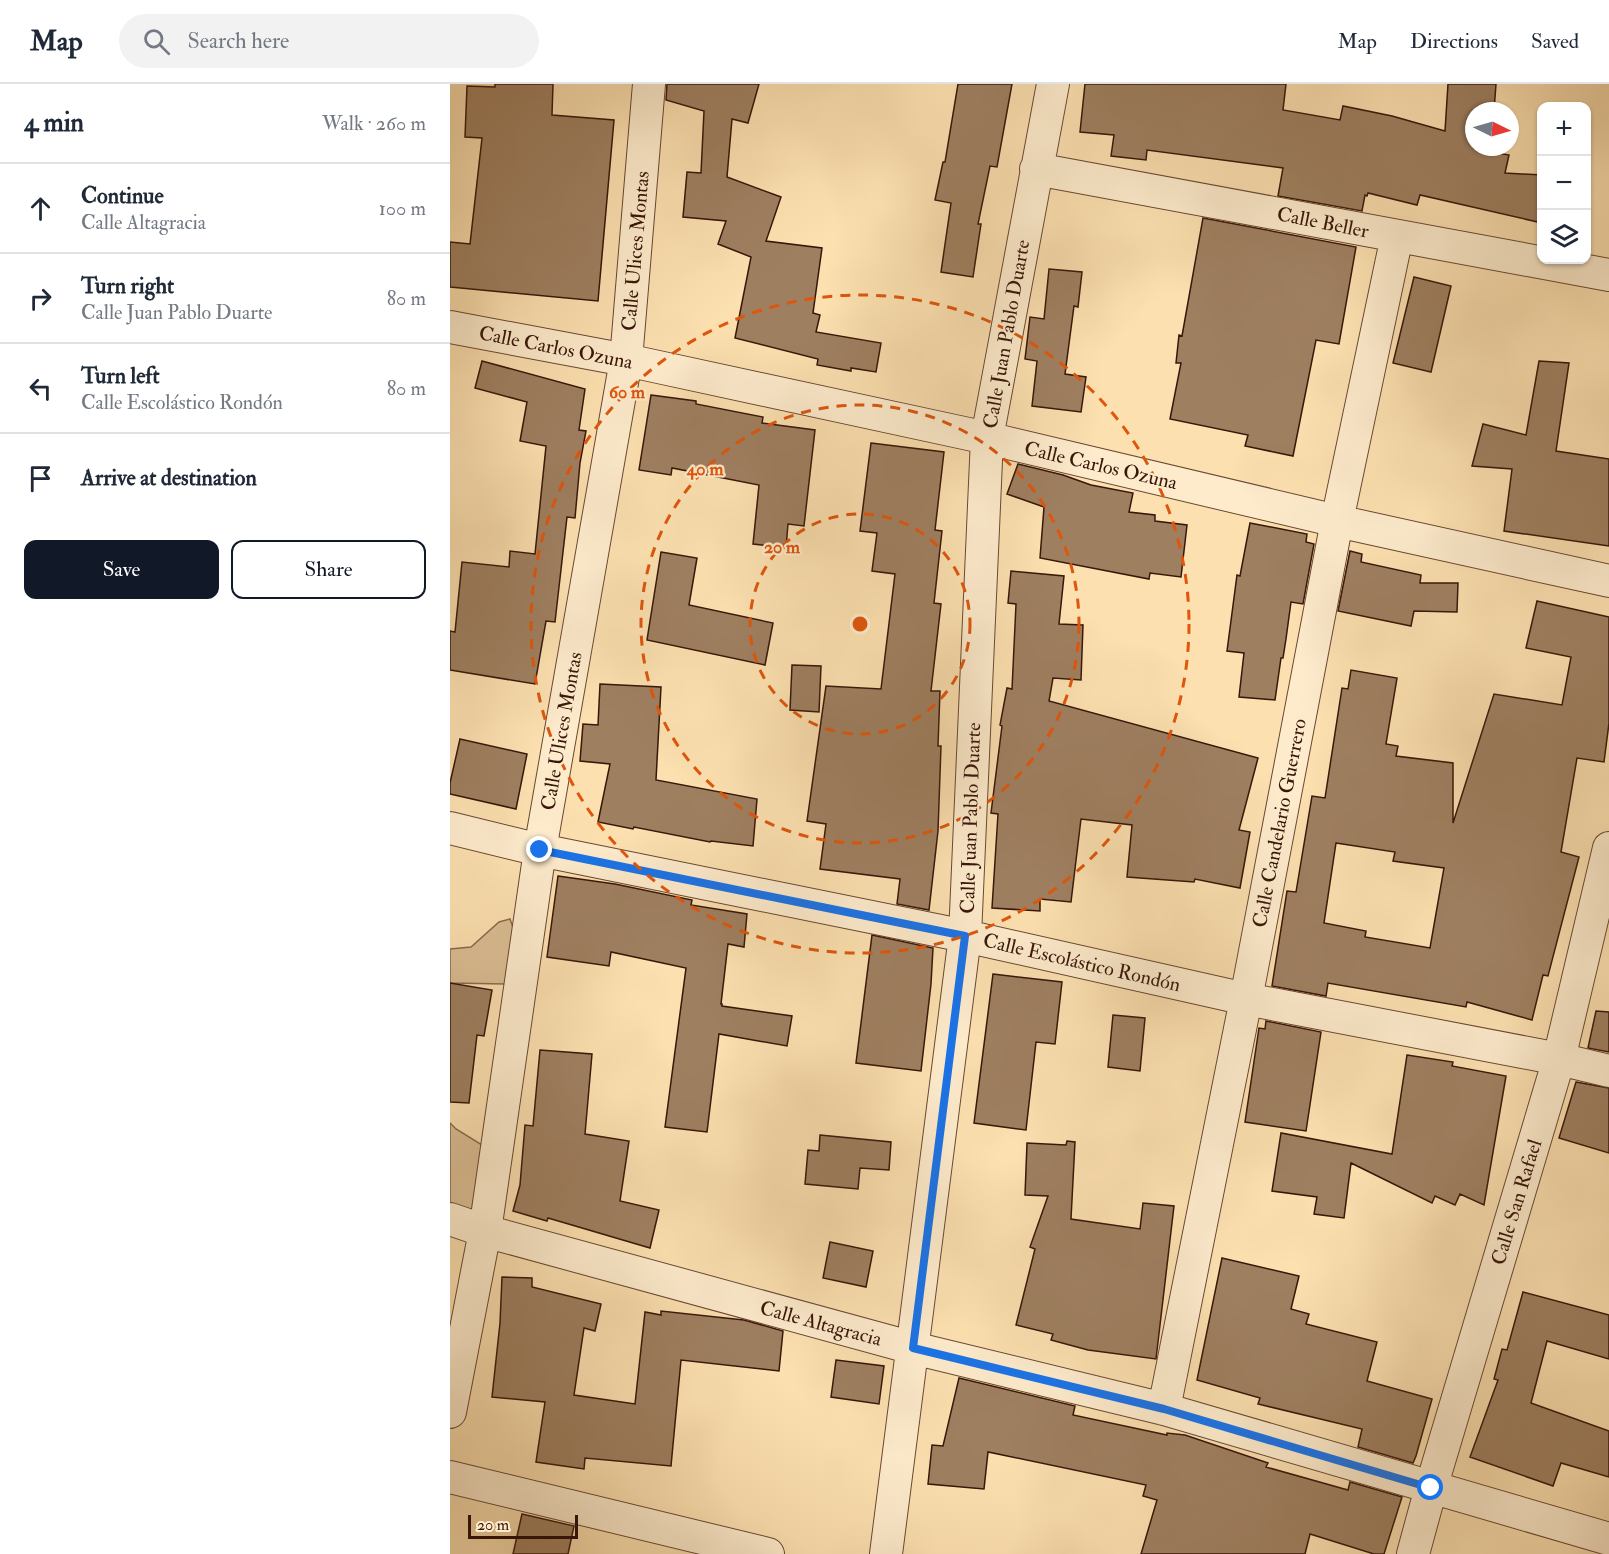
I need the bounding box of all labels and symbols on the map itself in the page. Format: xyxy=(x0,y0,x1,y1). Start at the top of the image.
north arrow xyxy=(1465,102,1519,156)
street label: Calle Ulices Montas xyxy=(616,170,655,332)
street label: Calle Beller xyxy=(1275,201,1371,244)
street label: Calle Juan Pablo Duarte xyxy=(978,238,1035,431)
street label: Calle Carlos Ozuna xyxy=(477,320,636,375)
text: 60 m xyxy=(609,381,646,404)
street label: Calle Carlos Ozuna xyxy=(1022,436,1181,495)
text: 40 m xyxy=(686,458,724,481)
text: 20 m xyxy=(764,536,801,559)
centre of rings xyxy=(850,614,870,634)
street label: Calle Ulices Montas xyxy=(535,650,588,812)
street label: Calle Candelario Guerrero xyxy=(1247,716,1312,930)
street label: Calle Juan Pablo Duarte xyxy=(955,722,986,914)
route end xyxy=(526,836,552,862)
street label: Calle Escolástico Rondón xyxy=(981,928,1183,997)
street label: Calle San Rafael xyxy=(1485,1136,1547,1268)
street label: Calle Altagracia xyxy=(757,1295,885,1352)
route start xyxy=(1417,1474,1443,1500)
scale bar xyxy=(468,1512,578,1540)

